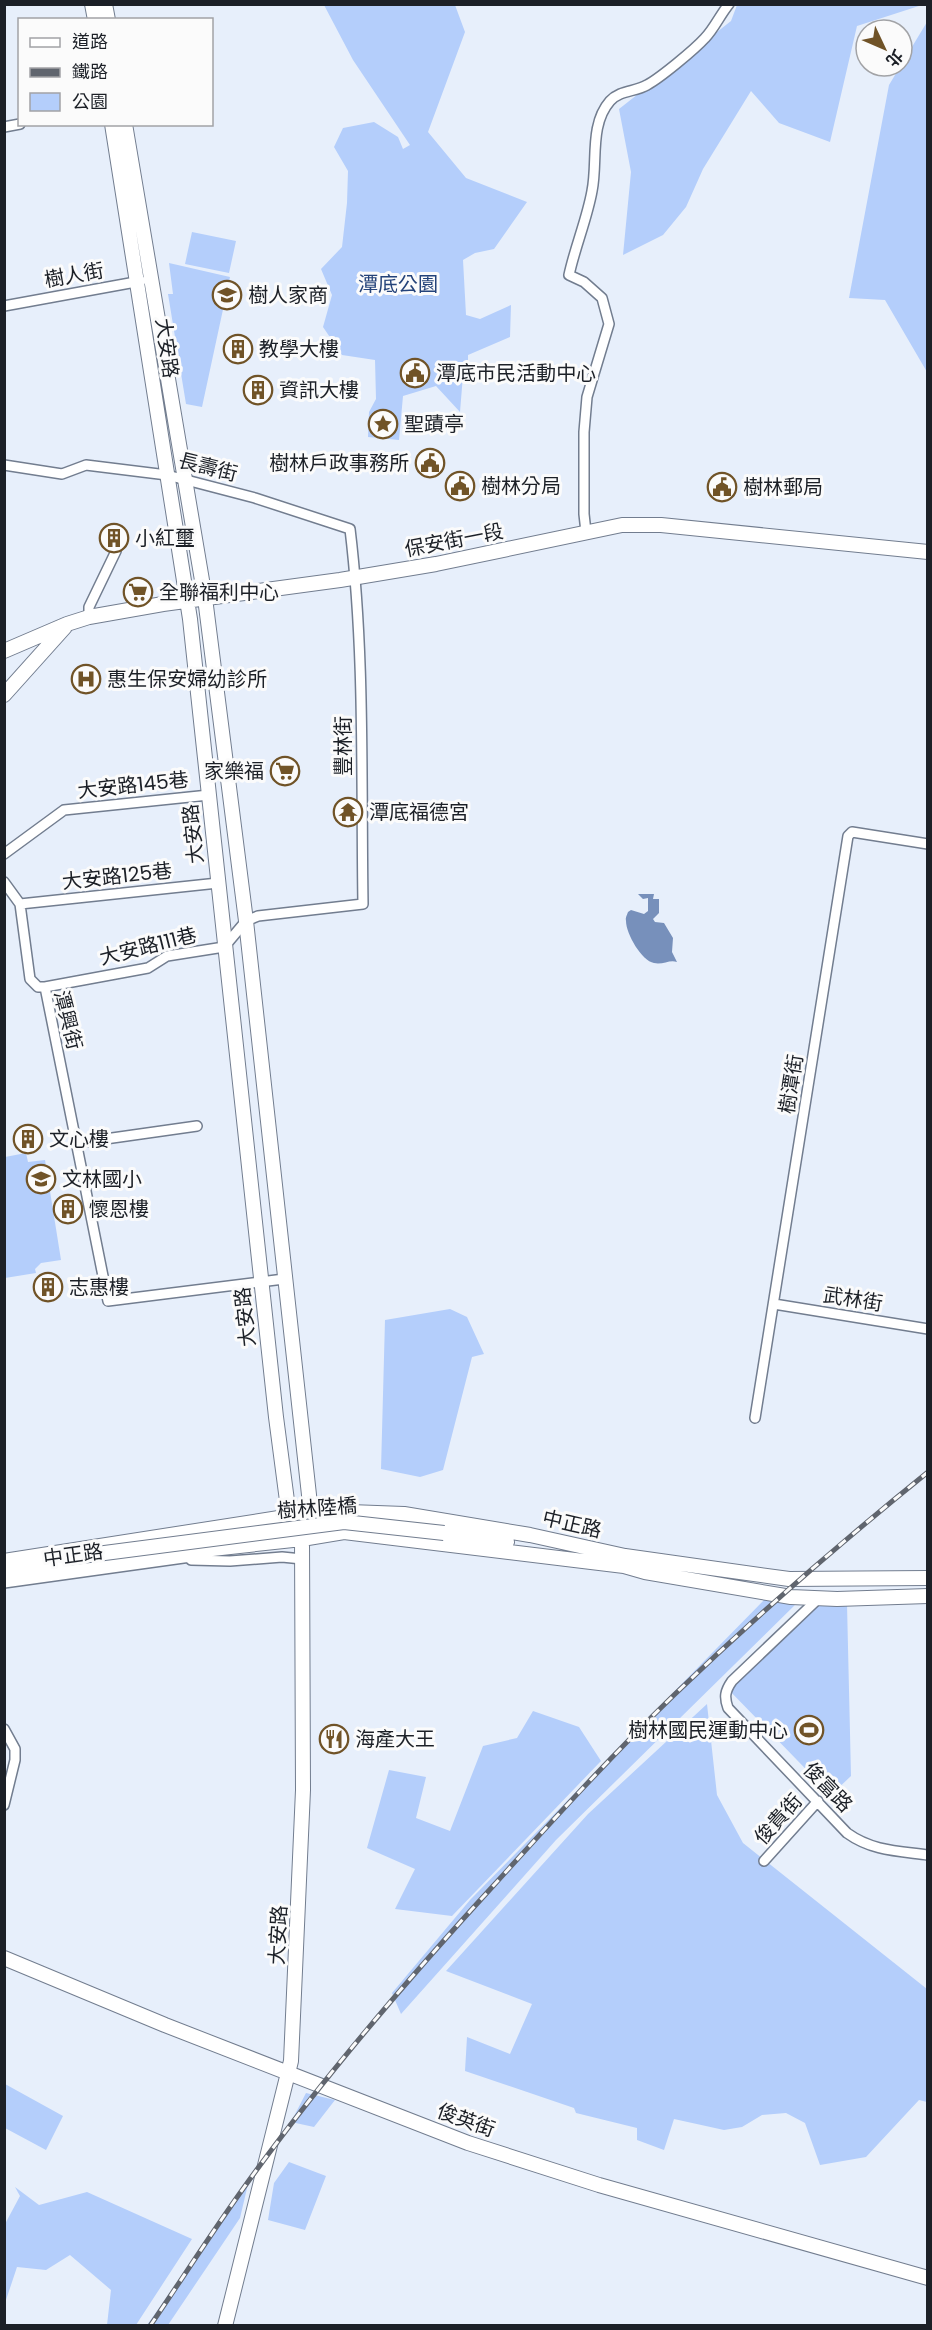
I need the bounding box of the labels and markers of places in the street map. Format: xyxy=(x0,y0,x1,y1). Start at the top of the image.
school or university icon: 樹人家商 xyxy=(211,279,243,311)
place label: 樹人家商 xyxy=(248,281,328,309)
building icon: 教學大樓 xyxy=(222,333,254,365)
place label: 教學大樓 xyxy=(259,335,339,363)
public building icon: 潭底市民活動中心 xyxy=(399,357,431,389)
place label: 潭底市民活動中心 xyxy=(436,359,596,387)
building icon: 資訊大樓 xyxy=(242,374,274,406)
place label: 資訊大樓 xyxy=(279,376,359,404)
place icon: 聖蹟亭 xyxy=(367,408,399,440)
place label: 聖蹟亭 xyxy=(404,410,464,438)
public building icon: 樹林戶政事務所 xyxy=(414,447,446,479)
place label: 樹林戶政事務所 xyxy=(269,449,409,477)
public building icon: 樹林分局 xyxy=(444,470,476,502)
public building icon: 樹林郵局 xyxy=(706,471,738,503)
place label: 樹林分局 xyxy=(481,472,561,500)
place label: 樹林郵局 xyxy=(743,473,823,501)
building icon: 小紅璽 xyxy=(98,522,130,554)
place label: 小紅璽 xyxy=(135,524,195,552)
supermarket icon: 全聯福利中心 xyxy=(122,576,154,608)
place label: 全聯福利中心 xyxy=(159,578,279,606)
hospital icon: 惠生保安婦幼診所 xyxy=(70,663,102,695)
place label: 惠生保安婦幼診所 xyxy=(107,665,267,693)
supermarket icon: 家樂福 xyxy=(269,755,301,787)
place label: 家樂福 xyxy=(204,757,264,785)
temple icon: 潭底福德宮 xyxy=(332,796,364,828)
place label: 潭底福德宮 xyxy=(369,798,469,826)
building icon: 文心樓 xyxy=(12,1123,44,1155)
place label: 文心樓 xyxy=(49,1125,109,1153)
school or university icon: 文林國小 xyxy=(25,1163,57,1195)
place label: 文林國小 xyxy=(62,1165,142,1193)
building icon: 懷恩樓 xyxy=(52,1193,84,1225)
place label: 懷恩樓 xyxy=(89,1195,149,1223)
building icon: 志惠樓 xyxy=(32,1271,64,1303)
place label: 志惠樓 xyxy=(69,1273,129,1301)
sports icon: 樹林國民運動中心 xyxy=(793,1714,825,1746)
place label: 樹林國民運動中心 xyxy=(628,1716,788,1744)
restaurant icon: 海產大王 xyxy=(318,1723,350,1755)
place label: 海產大王 xyxy=(355,1725,435,1753)

